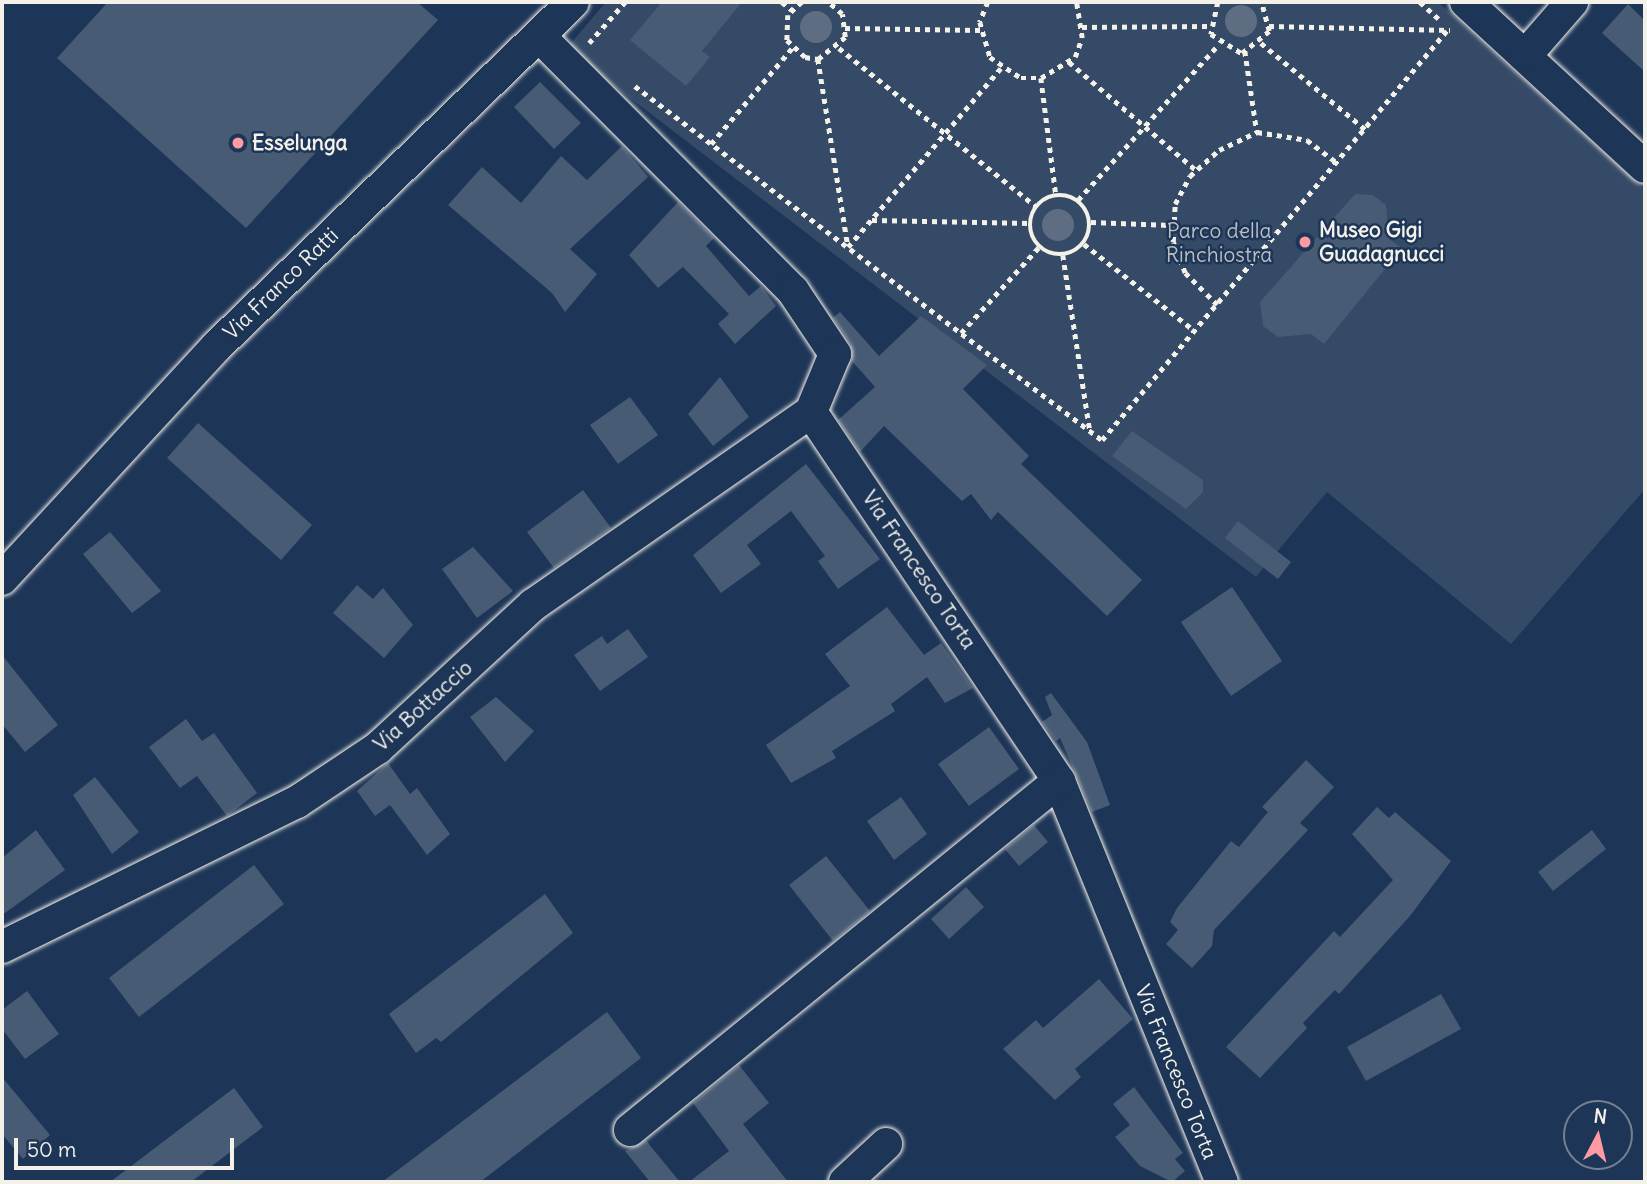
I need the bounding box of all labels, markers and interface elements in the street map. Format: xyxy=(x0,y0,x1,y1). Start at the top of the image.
place label: Esselunga xyxy=(252,130,348,156)
marker: Esselunga xyxy=(230,135,246,151)
place label: Museo Gigi Guadagnucci xyxy=(1319,217,1444,267)
park label: Parco della Rinchiostra xyxy=(1166,218,1272,268)
street label: Via Franco Ratti xyxy=(218,223,344,345)
marker: Museo Gigi Guadagnucci xyxy=(1297,234,1313,250)
street label: Via Francesco Torta xyxy=(857,486,981,654)
street label: Via Bottaccio xyxy=(369,655,477,757)
street label: Via Francesco Torta xyxy=(1130,981,1222,1163)
north arrow xyxy=(1563,1100,1633,1170)
text: N xyxy=(1592,1103,1608,1129)
scale bar xyxy=(18,1124,238,1168)
text: 50 m xyxy=(27,1136,76,1163)

